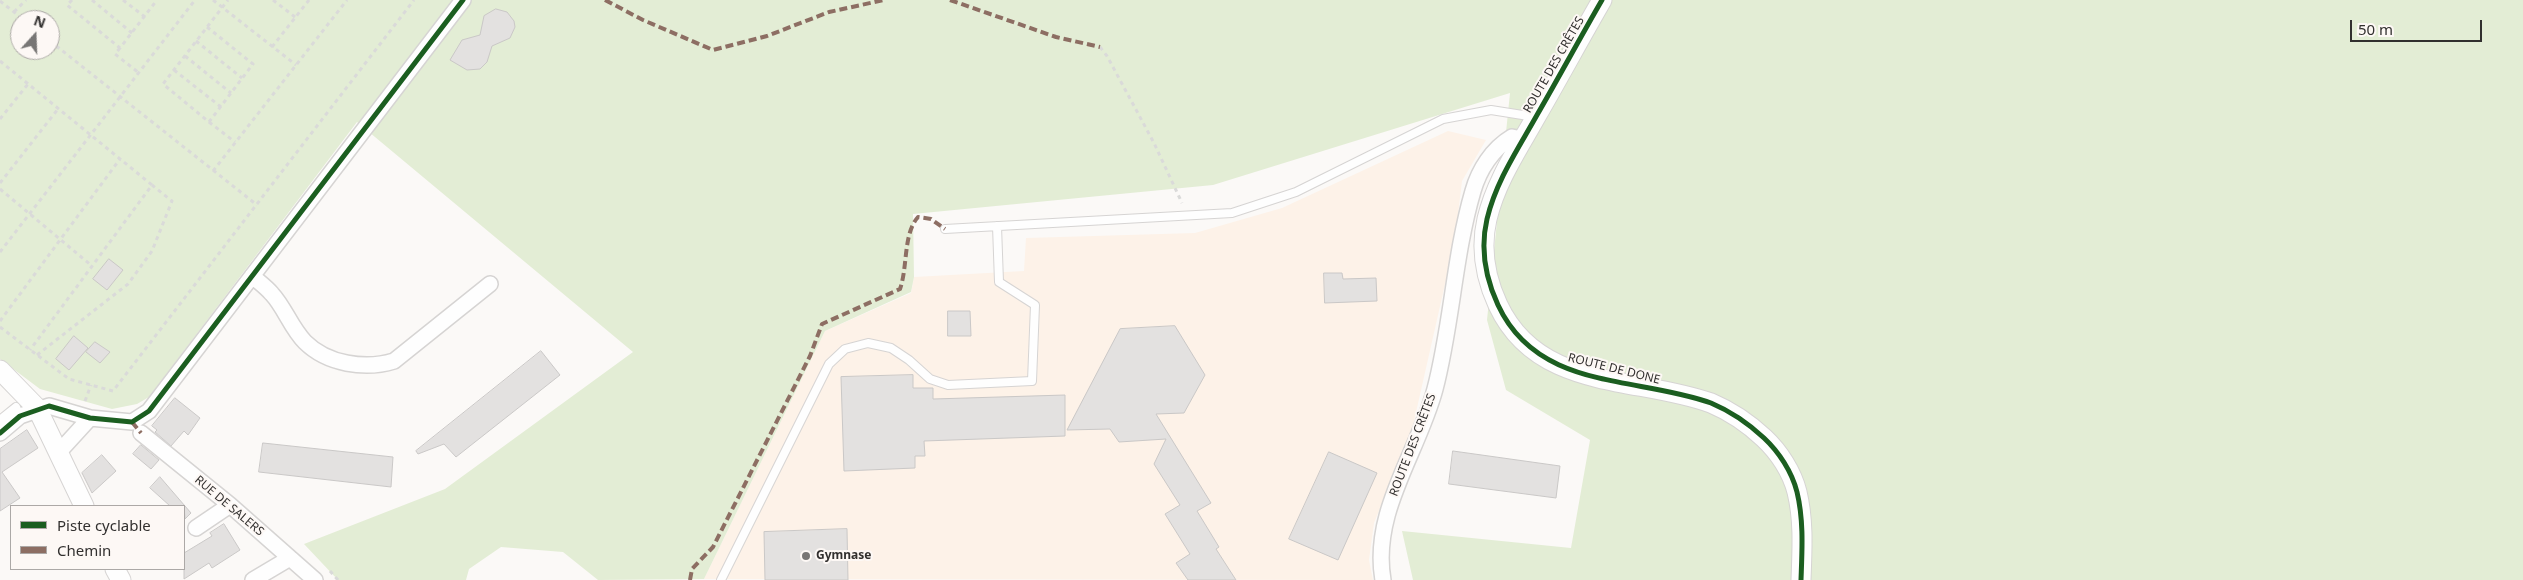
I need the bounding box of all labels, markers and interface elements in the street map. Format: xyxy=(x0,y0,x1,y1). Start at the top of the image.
north arrow xyxy=(10,10,60,60)
text: N xyxy=(31,10,49,32)
scale bar xyxy=(2353,10,2486,42)
street label: ROUTE DES CRÊTES xyxy=(1521,14,1587,116)
text: 50 m xyxy=(2358,19,2393,39)
street label: ROUTE DE DONE xyxy=(1566,351,1662,387)
street label: ROUTE DES CRÊTES xyxy=(1387,392,1439,498)
street label: RUE DE SALERS xyxy=(191,473,267,539)
legend xyxy=(10,505,185,570)
text: Piste cyclable xyxy=(57,515,151,535)
text: Chemin xyxy=(57,540,111,560)
place label: Gymnase xyxy=(816,549,871,563)
marker: Gymnase xyxy=(800,550,812,562)

